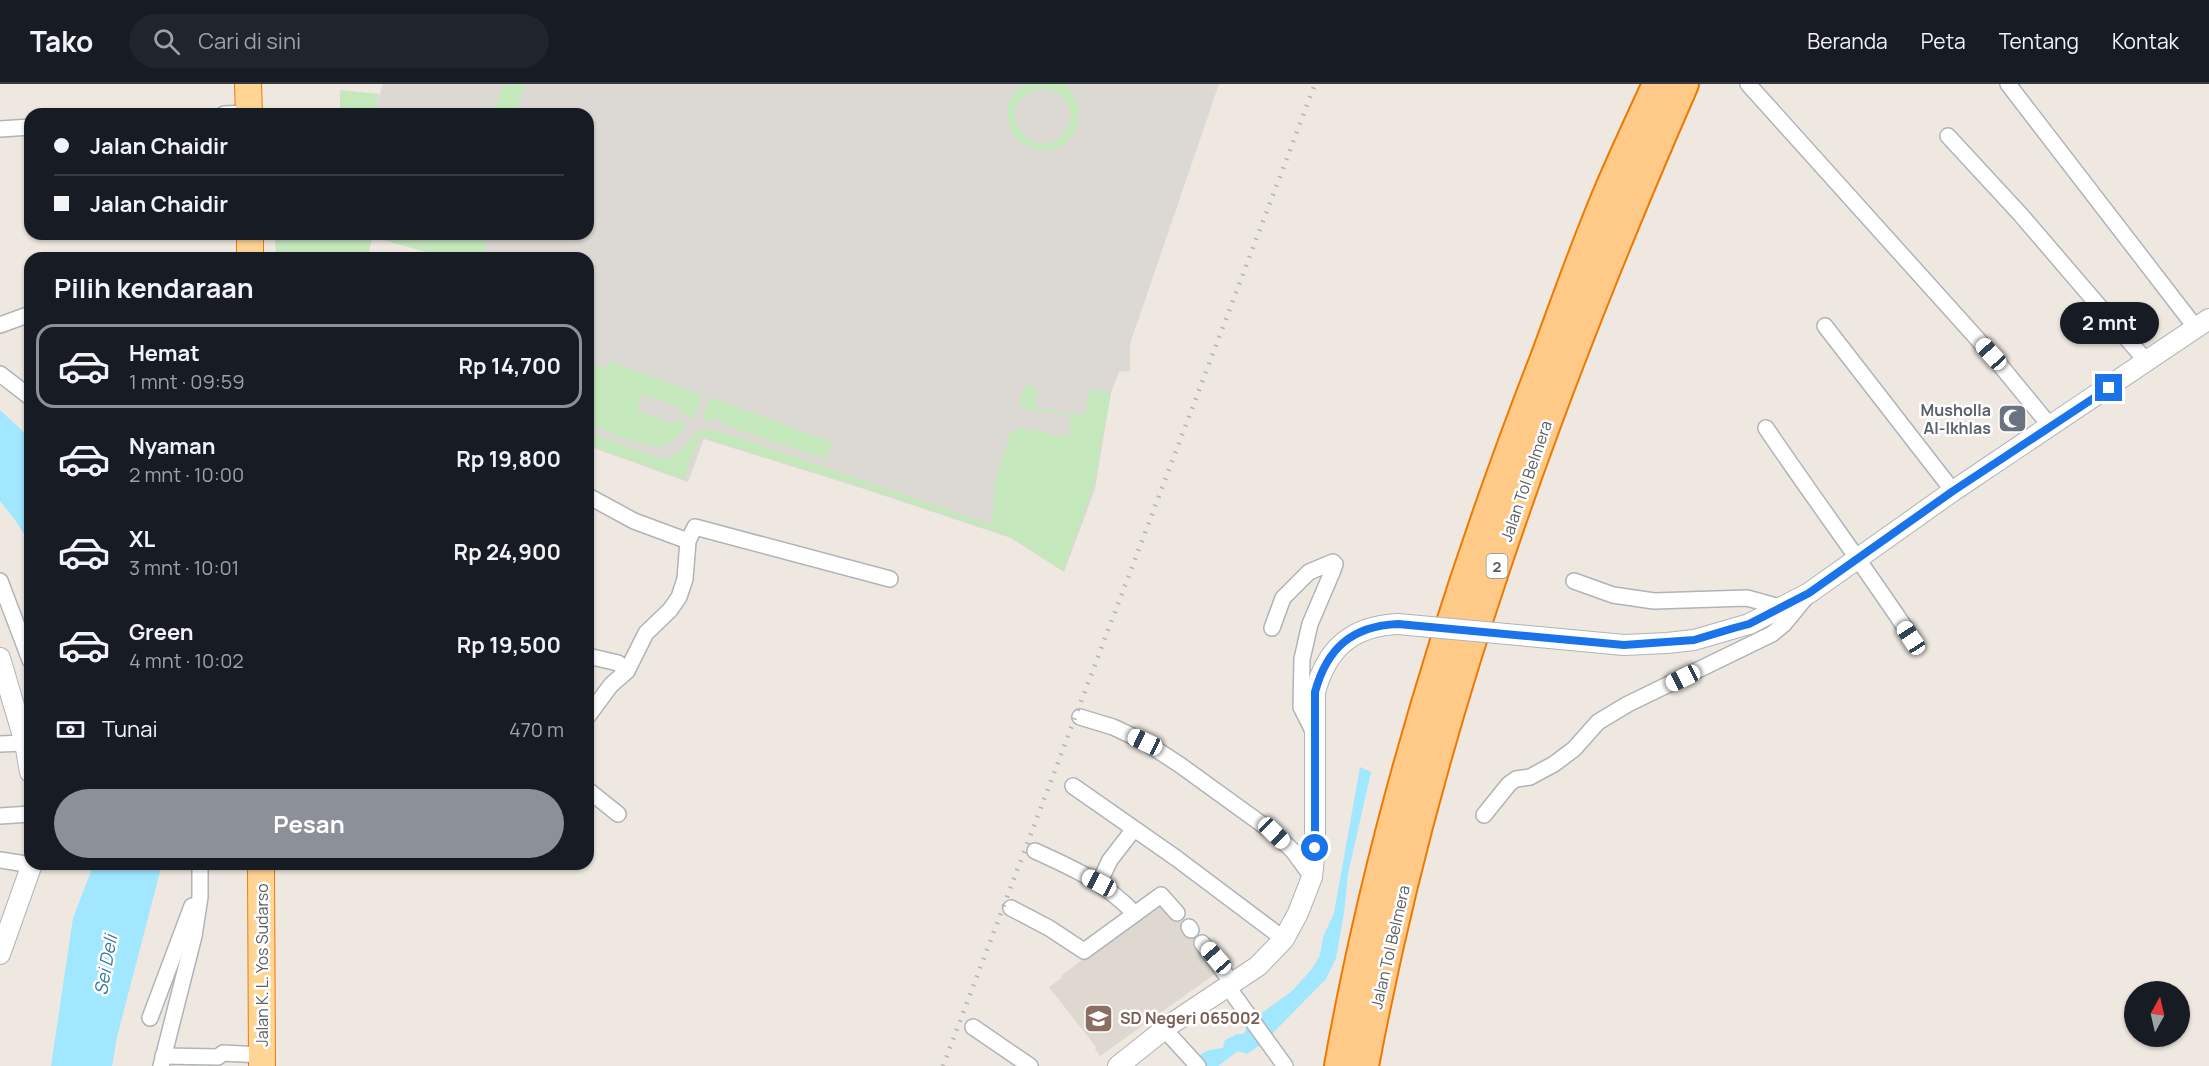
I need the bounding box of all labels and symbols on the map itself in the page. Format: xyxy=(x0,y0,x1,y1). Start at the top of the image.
callout: 2 mnt xyxy=(2060,301,2158,343)
car xyxy=(1972,335,2010,373)
route end xyxy=(2095,374,2122,401)
place label: Musholla Al-Ikhlas xyxy=(1921,399,1991,439)
mosque icon: Musholla Al-Ikhlas xyxy=(1996,403,2028,435)
street label: Jalan Tol Belmera xyxy=(1495,418,1557,544)
road number: 2 xyxy=(1486,554,1508,578)
car xyxy=(1894,618,1928,658)
car xyxy=(1663,662,1703,694)
car xyxy=(1125,726,1165,758)
car xyxy=(1255,814,1293,852)
route start xyxy=(1301,834,1328,861)
car xyxy=(1079,867,1119,899)
street label: Jalan K. L. Yos Sudarso xyxy=(251,883,273,1047)
street label: Jalan Tol Belmera xyxy=(1365,883,1415,1011)
water label: Sei Deli xyxy=(88,930,123,997)
car xyxy=(1197,939,1235,977)
north arrow xyxy=(2124,981,2190,1047)
school or university icon: SD Negeri 065002 xyxy=(1083,1002,1115,1034)
place label: SD Negeri 065002 xyxy=(1120,1007,1260,1029)

